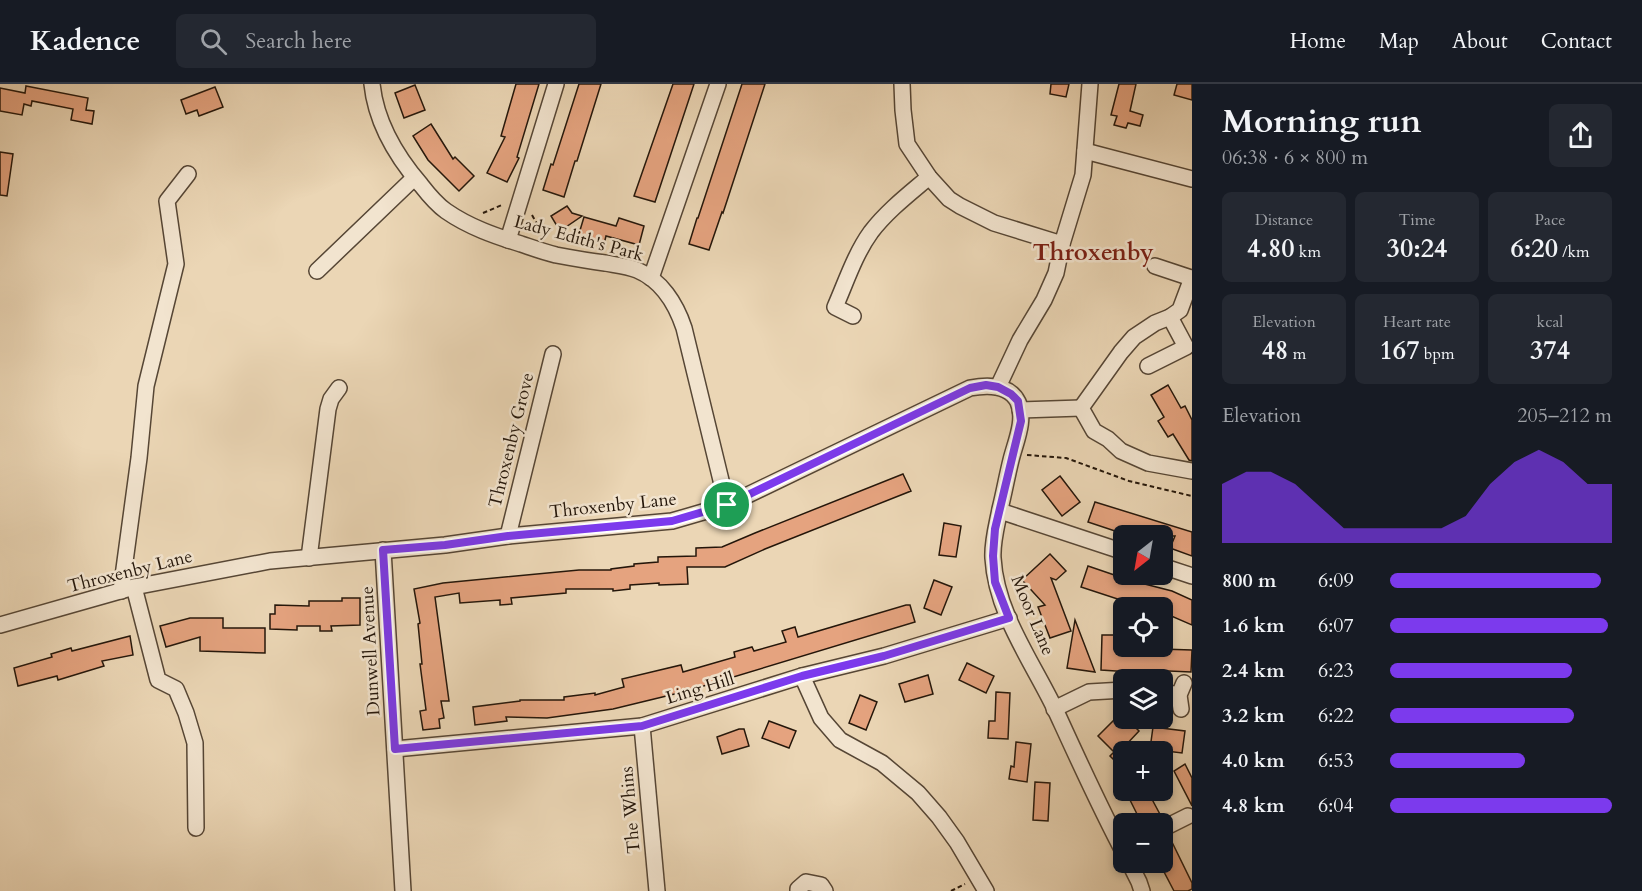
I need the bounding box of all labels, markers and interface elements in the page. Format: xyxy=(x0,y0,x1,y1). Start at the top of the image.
search box xyxy=(176,14,596,68)
text: Kadence xyxy=(30,22,140,60)
icon: search xyxy=(197,25,230,58)
text: Search here xyxy=(245,26,352,56)
text: Home xyxy=(1290,27,1346,56)
text: Map xyxy=(1379,27,1419,56)
text: About xyxy=(1452,27,1508,56)
text: Contact xyxy=(1541,27,1612,56)
text: Morning run xyxy=(1222,99,1422,144)
button: share xyxy=(1549,104,1612,167)
text: 06:38 · 6 × 800 m xyxy=(1222,144,1368,171)
street label: Lady Edith's Park xyxy=(511,209,647,268)
text: Distance xyxy=(1255,209,1313,231)
text: Time xyxy=(1398,209,1436,231)
text: Pace xyxy=(1535,209,1565,231)
text: 4.80 xyxy=(1247,231,1295,266)
text: 30:24 xyxy=(1387,231,1447,266)
text: 6:20 xyxy=(1510,231,1558,266)
district label: Throxenby xyxy=(1032,236,1154,269)
text: km xyxy=(1295,241,1321,263)
text: /km xyxy=(1558,241,1590,263)
text: Elevation xyxy=(1252,311,1316,333)
text: Heart rate xyxy=(1383,311,1451,333)
text: kcal xyxy=(1537,311,1563,333)
text: 48 xyxy=(1262,333,1288,368)
text: 167 xyxy=(1380,333,1420,368)
text: 374 xyxy=(1530,333,1570,368)
text: m xyxy=(1288,343,1306,365)
text: bpm xyxy=(1420,343,1454,365)
street label: Throxenby Grove xyxy=(483,370,540,510)
text: Elevation xyxy=(1222,402,1301,429)
text: 205–212 m xyxy=(1517,402,1612,429)
pin xyxy=(701,479,752,530)
street label: Throxenby Lane xyxy=(548,486,678,525)
icon: arrive xyxy=(710,488,743,521)
north arrow xyxy=(1113,525,1173,585)
map controls xyxy=(1113,525,1173,873)
street label: Throxenby Lane xyxy=(65,544,195,599)
text: 800 m xyxy=(1222,567,1277,594)
text: 6:09 xyxy=(1318,567,1354,594)
street label: Moor Lane xyxy=(1004,571,1061,659)
street label: Dunwell Avenue xyxy=(355,586,386,716)
button: locate xyxy=(1113,597,1173,657)
text: 1.6 km xyxy=(1222,612,1285,639)
text: 6:07 xyxy=(1318,612,1354,639)
text: 2.4 km xyxy=(1222,657,1285,684)
text: 6:23 xyxy=(1318,657,1354,684)
street label: Ling Hill xyxy=(663,666,738,711)
button: layers xyxy=(1113,669,1173,729)
text: 3.2 km xyxy=(1222,702,1285,729)
text: 6:22 xyxy=(1318,702,1354,729)
button: + xyxy=(1113,741,1173,801)
text: 4.0 km xyxy=(1222,747,1285,774)
text: 6:53 xyxy=(1318,747,1354,774)
street label: The Whins xyxy=(614,765,647,854)
text: 4.8 km xyxy=(1222,792,1285,819)
text: 6:04 xyxy=(1318,792,1354,819)
button: − xyxy=(1113,813,1173,873)

